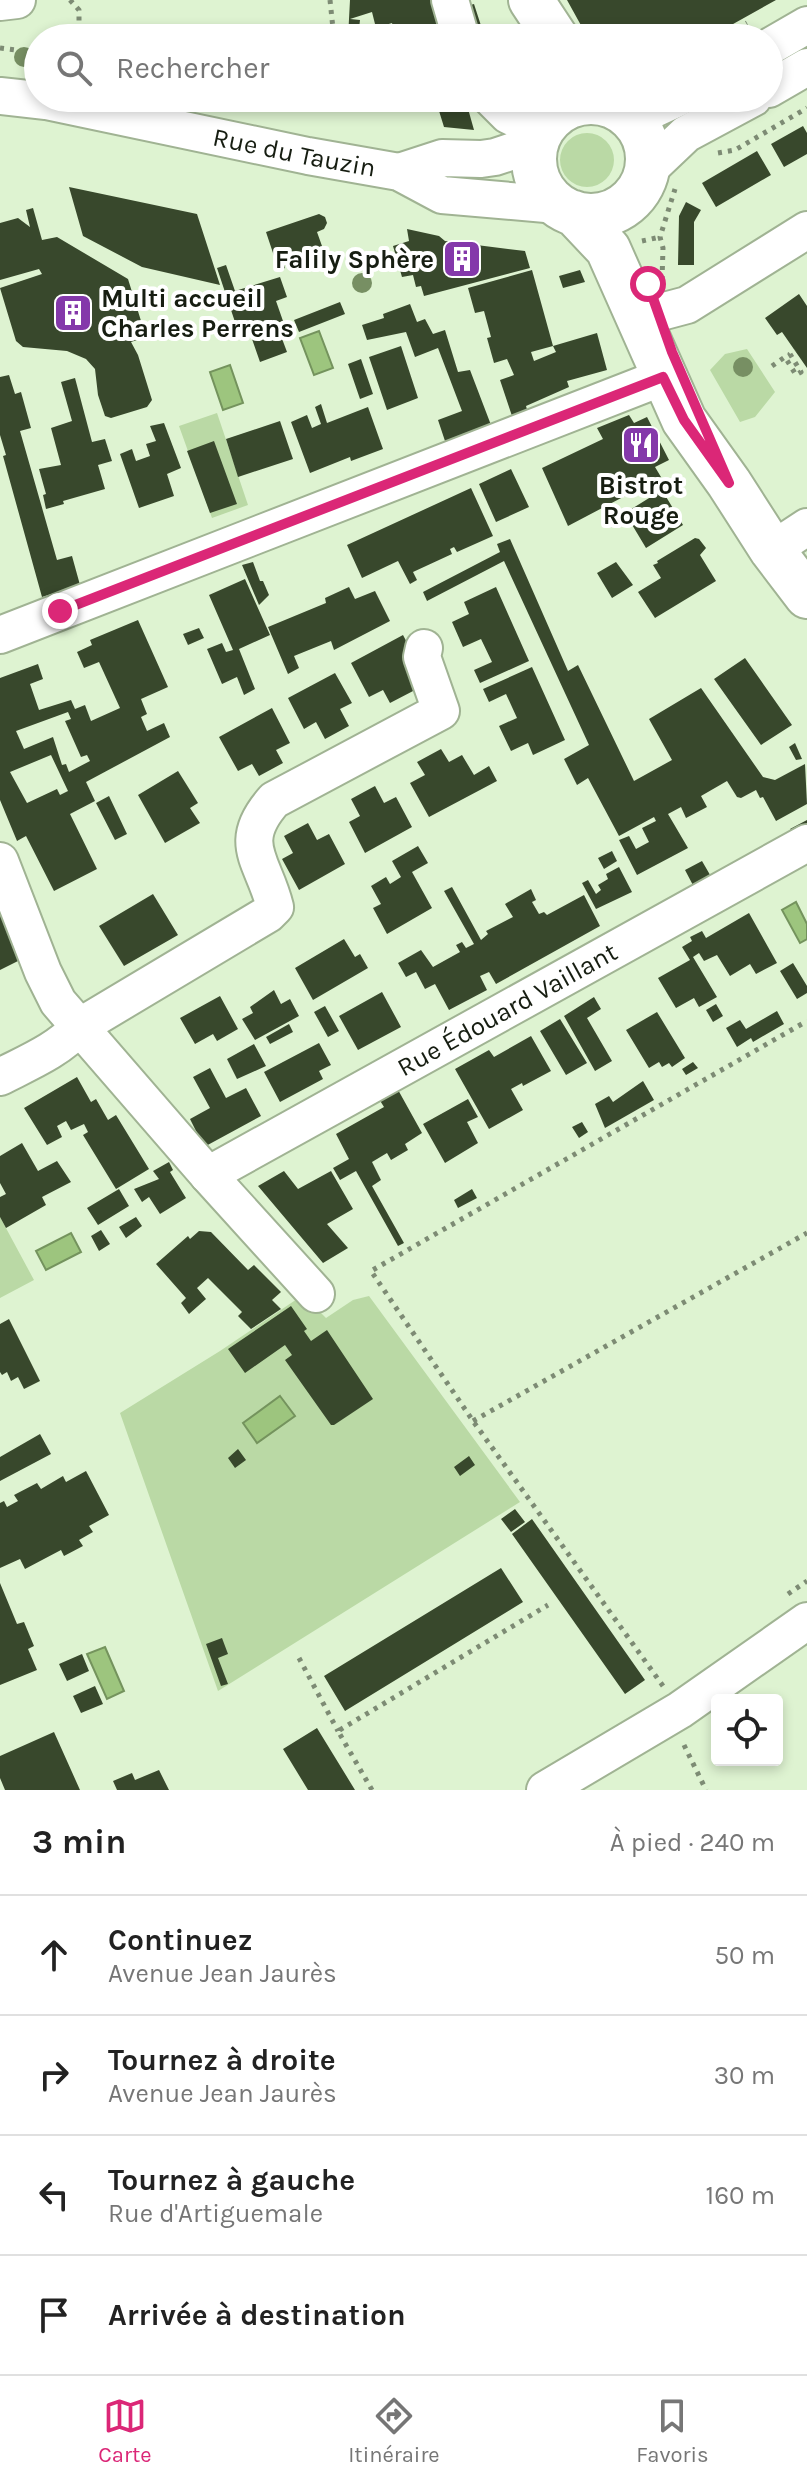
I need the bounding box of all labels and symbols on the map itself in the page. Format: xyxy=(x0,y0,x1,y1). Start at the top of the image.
street label: Rue du Tauzin xyxy=(210,121,378,184)
building icon: Falily Sphère xyxy=(441,238,483,280)
place label: Falily Sphère xyxy=(275,244,434,275)
route start xyxy=(630,266,666,302)
place label: Multi accueil Charles Perrens xyxy=(101,283,294,344)
building icon: Multi accueil Charles Perrens xyxy=(52,292,94,334)
restaurant icon: Bistrot Rouge xyxy=(620,424,662,466)
place label: Bistrot Rouge xyxy=(599,470,683,531)
route end xyxy=(42,593,78,629)
street label: Rue Édouard Vaillant xyxy=(392,936,623,1083)

